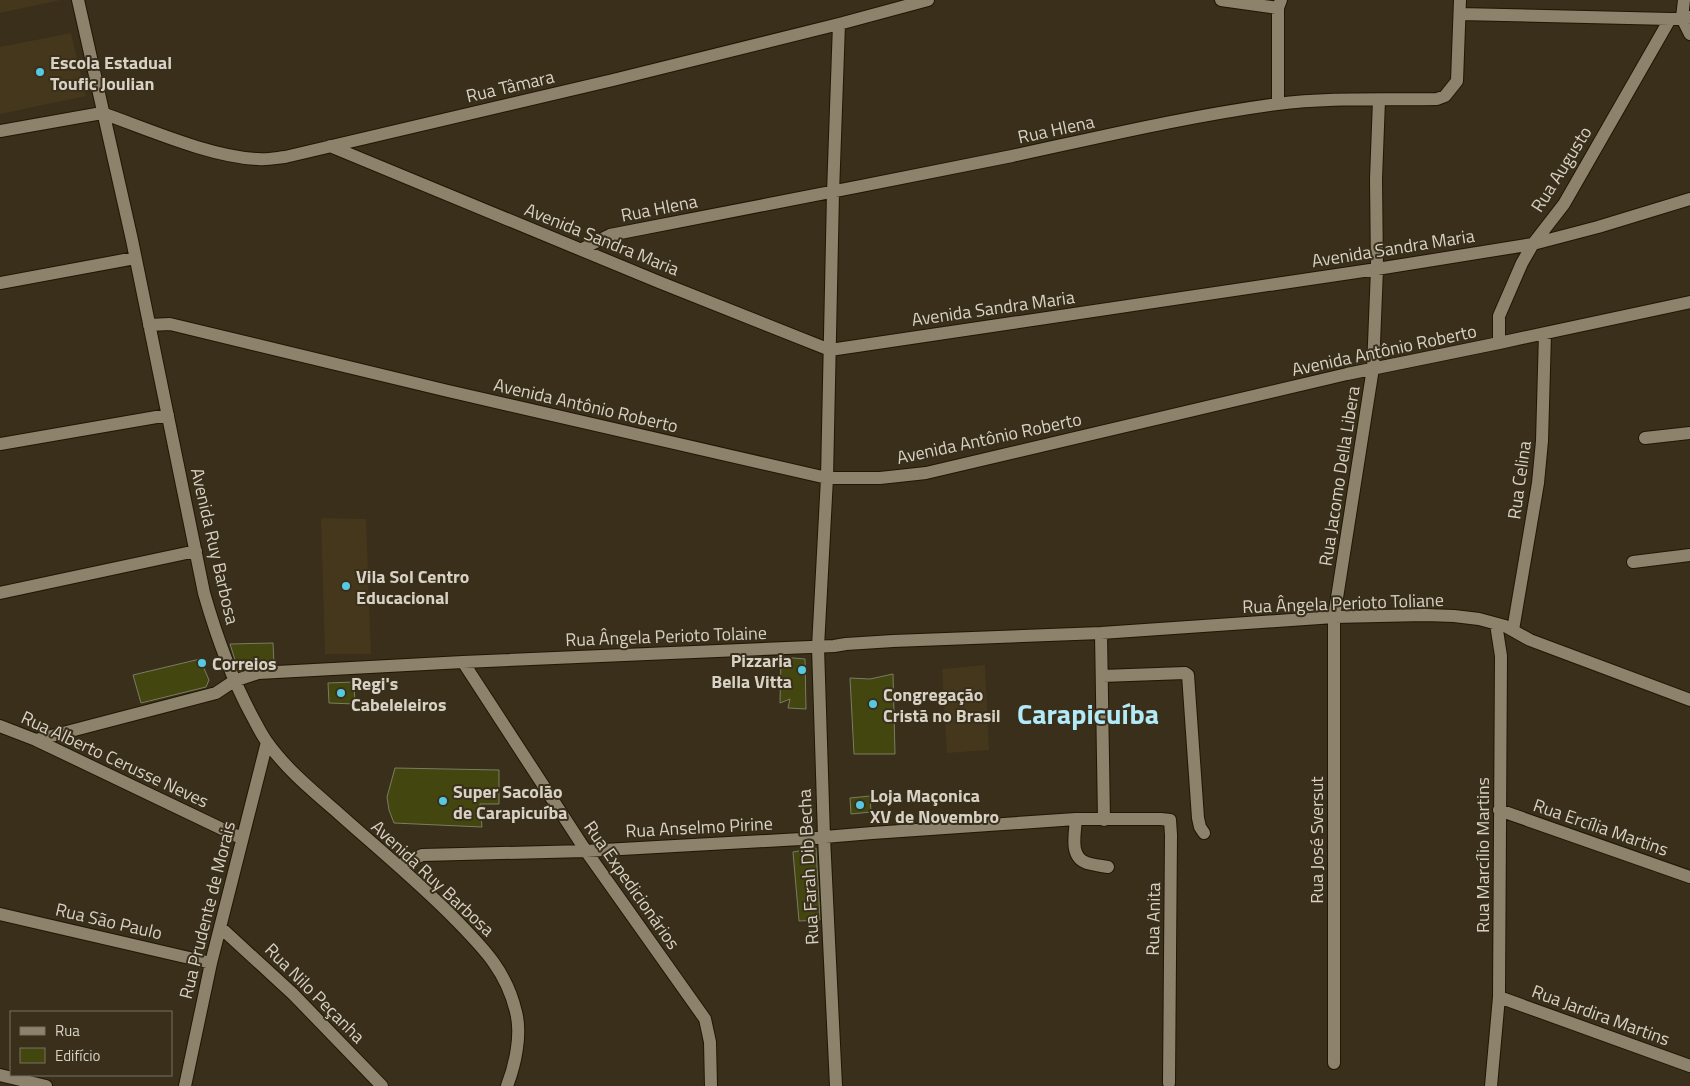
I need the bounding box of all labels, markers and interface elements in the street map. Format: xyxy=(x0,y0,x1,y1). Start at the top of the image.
place label: Escola Estadual Toufic Joulian xyxy=(50,49,172,97)
street label: Rua Tâmara xyxy=(463,63,557,109)
marker: Escola Estadual Toufic Joulian xyxy=(34,66,46,78)
street label: Rua Hlena xyxy=(1015,108,1097,150)
street label: Rua Augusto xyxy=(1524,121,1598,217)
street label: Rua Hlena xyxy=(618,187,700,229)
street label: Avenida Sandra Maria xyxy=(521,196,683,282)
street label: Avenida Sandra Maria xyxy=(1310,222,1476,274)
street label: Avenida Sandra Maria xyxy=(910,283,1076,333)
street label: Avenida Antônio Roberto xyxy=(1289,317,1479,383)
street label: Avenida Antônio Roberto xyxy=(491,371,681,439)
street label: Rua Jacomo Della Libera xyxy=(1311,384,1367,568)
street label: Avenida Antônio Roberto xyxy=(894,405,1084,471)
street label: Rua Celina xyxy=(1500,439,1538,521)
street label: Avenida Ruy Barbosa xyxy=(184,465,246,627)
place label: Vila Sol Centro Educacional xyxy=(356,563,469,611)
marker: Vila Sol Centro Educacional xyxy=(340,580,352,592)
street label: Rua Ângela Perioto Toliane xyxy=(1242,586,1444,620)
street label: Rua Ângela Perioto Tolaine xyxy=(565,619,767,653)
place label: Pizzaria Bella Vitta xyxy=(711,647,792,695)
place label: Correios xyxy=(212,650,277,677)
marker: Correios xyxy=(196,657,208,669)
marker: Pizzaria Bella Vitta xyxy=(796,664,808,676)
place label: Regi's Cabeleleiros xyxy=(351,670,446,718)
place label: Congregação Cristã no Brasil xyxy=(883,681,1001,729)
marker: Regi's Cabeleleiros xyxy=(335,687,347,699)
district label: Carapicuíba xyxy=(1017,692,1159,735)
marker: Congregação Cristã no Brasil xyxy=(867,698,879,710)
street label: Rua Alberto Cerusse Neves xyxy=(17,704,213,814)
street label: Rua José Sversut xyxy=(1303,776,1330,904)
street label: Rua Marcílio Martins xyxy=(1469,777,1496,933)
place label: Super Sacolão de Carapicuíba xyxy=(453,778,567,826)
place label: Loja Maçonica XV de Novembro xyxy=(870,782,999,830)
street label: Rua Farah Dib Becha xyxy=(790,788,826,946)
street label: Rua Ercília Martins xyxy=(1530,791,1672,863)
marker: Super Sacolão de Carapicuíba xyxy=(437,795,449,807)
marker: Loja Maçonica XV de Novembro xyxy=(854,799,866,811)
street label: Rua Anselmo Pirine xyxy=(625,810,773,844)
street label: Avenida Ruy Barbosa xyxy=(365,814,501,942)
street label: Rua Expedicionários xyxy=(577,815,687,955)
street label: Rua Prudente de Morais xyxy=(172,818,242,1002)
street label: Rua Anita xyxy=(1139,882,1167,956)
street label: Rua São Paulo xyxy=(53,896,165,946)
street label: Rua Nilo Peçanha xyxy=(259,937,371,1049)
street label: Rua Jardira Martins xyxy=(1528,977,1674,1053)
legend xyxy=(10,1011,172,1076)
text: Rua xyxy=(55,1019,80,1042)
text: Edifício xyxy=(55,1044,100,1067)

